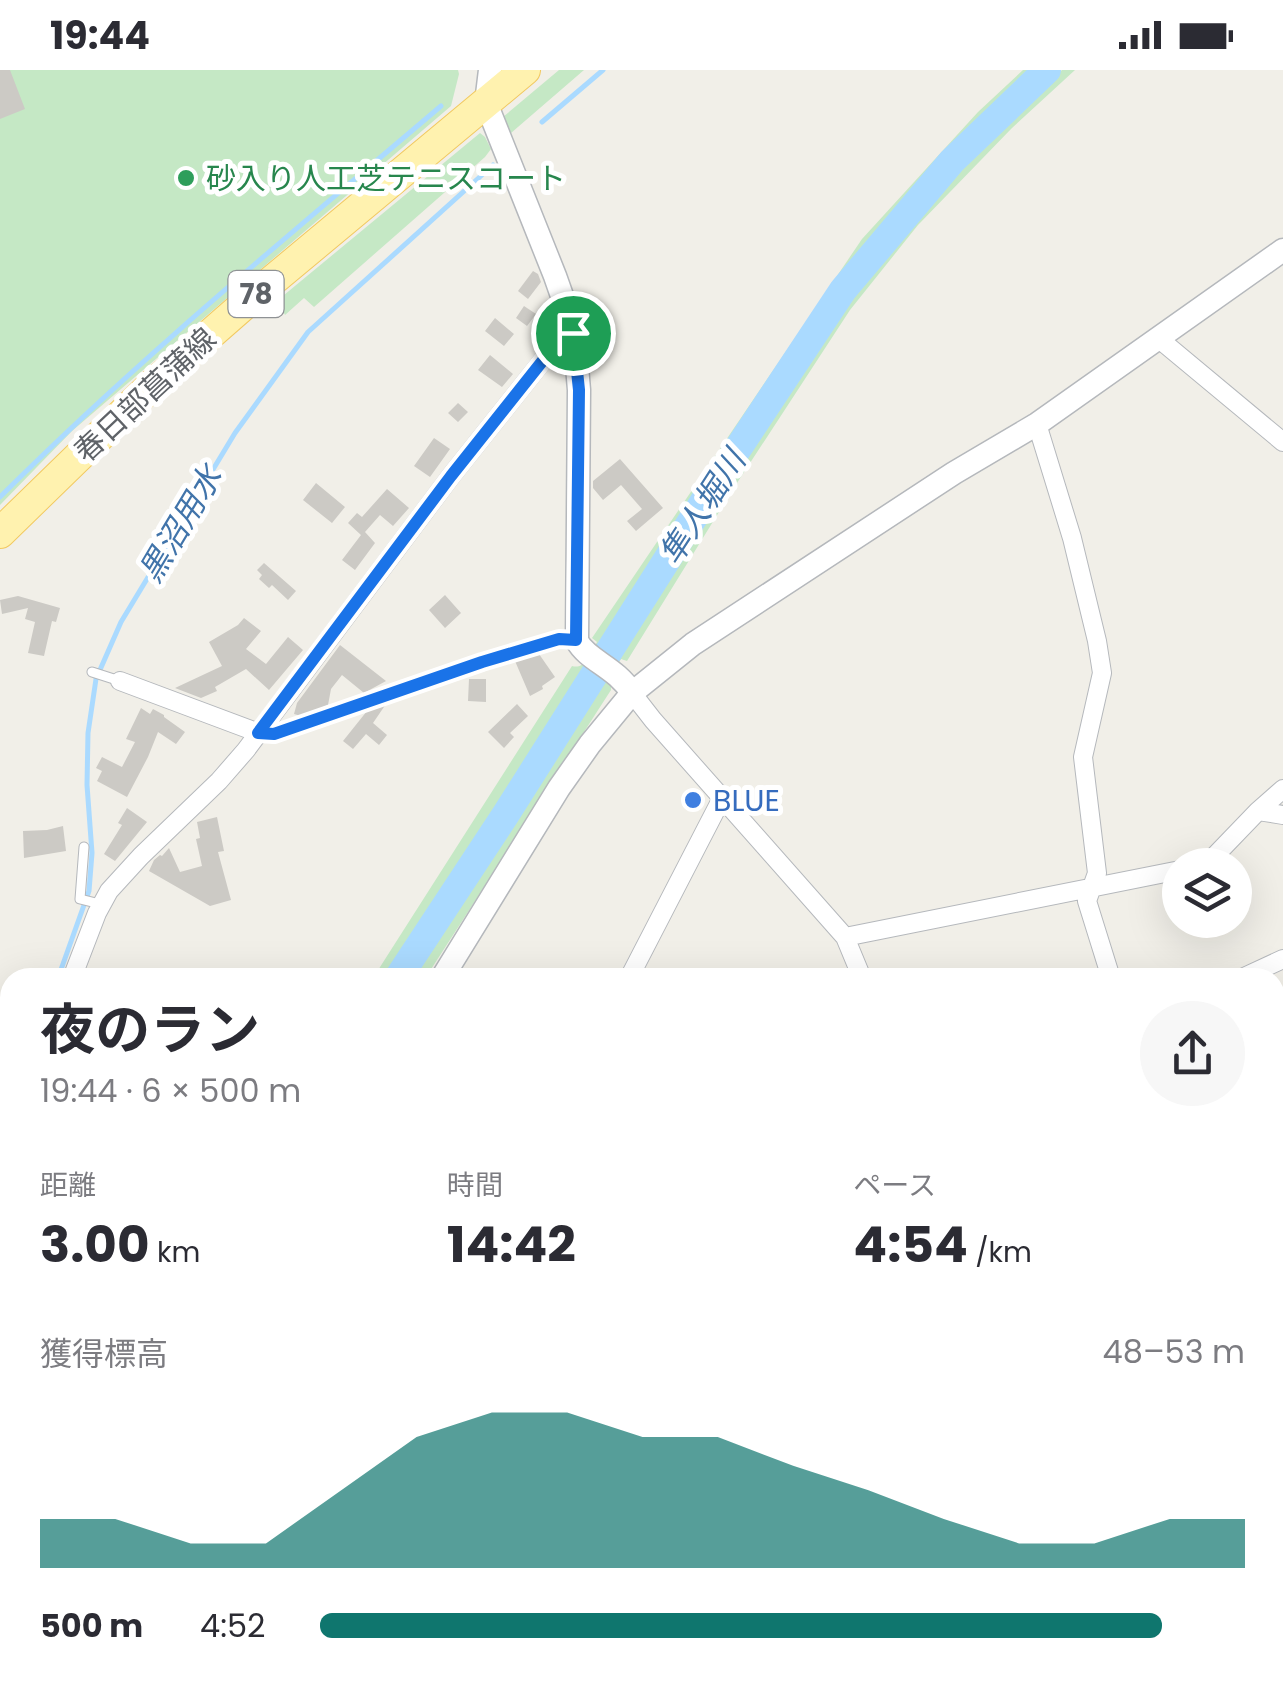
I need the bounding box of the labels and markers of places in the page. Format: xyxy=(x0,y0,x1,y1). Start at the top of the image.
place label: 砂入り人工芝テニスコート xyxy=(206,157,566,200)
marker: 砂入り人工芝テニスコート xyxy=(175,167,197,189)
pin xyxy=(531,291,616,376)
place label: BLUE xyxy=(713,779,780,822)
marker: BLUE xyxy=(682,789,704,811)

